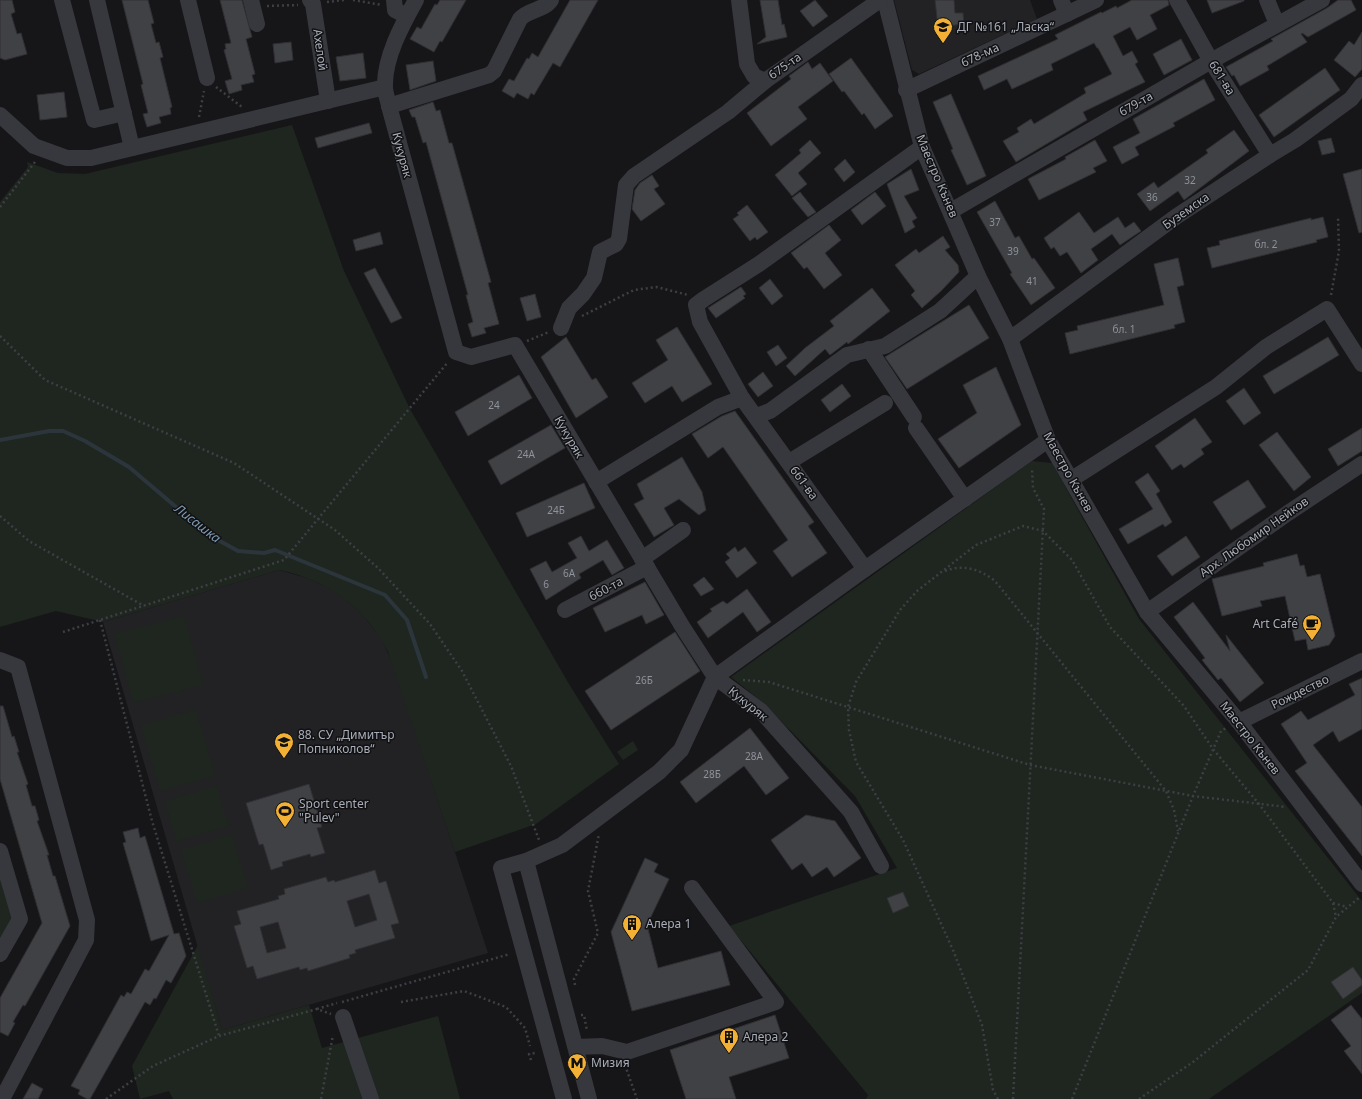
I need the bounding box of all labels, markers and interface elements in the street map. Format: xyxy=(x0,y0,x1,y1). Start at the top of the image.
school or university icon: ДГ №161 „Ласка“ xyxy=(932,16,954,44)
place label: ДГ №161 „Ласка“ xyxy=(957,18,1055,35)
street label: Ахелой xyxy=(309,28,332,72)
street label: 678-ма xyxy=(958,38,1002,71)
street label: 675-та xyxy=(765,48,805,83)
street label: 681-ва xyxy=(1205,57,1240,98)
street label: 679-та xyxy=(1116,87,1156,120)
street label: Кукуряк xyxy=(388,130,417,180)
street label: Маестро Кънев xyxy=(912,132,963,220)
house number: 32 xyxy=(1184,173,1196,187)
street label: Буземска xyxy=(1159,188,1213,233)
house number: 36 xyxy=(1146,190,1158,204)
house number: 37 xyxy=(989,215,1001,229)
house number: бл. 2 xyxy=(1255,237,1278,251)
house number: 39 xyxy=(1007,244,1019,258)
house number: 41 xyxy=(1026,274,1038,288)
house number: бл. 1 xyxy=(1113,322,1135,336)
house number: 24 xyxy=(488,398,500,412)
street label: Кукуряк xyxy=(550,412,589,462)
street label: Маестро Кънев xyxy=(1039,429,1098,515)
house number: 24A xyxy=(517,447,536,461)
street label: 661-ва xyxy=(786,462,822,503)
street label: Арх. Любомир Нейков xyxy=(1196,492,1312,581)
water label: Лисашка xyxy=(170,499,225,547)
house number: 24Б xyxy=(547,503,565,517)
house number: 6А xyxy=(563,566,576,580)
street label: 660-та xyxy=(586,572,626,605)
house number: 6 xyxy=(543,577,549,591)
cafe icon: Art Café xyxy=(1301,613,1323,641)
place label: Art Café xyxy=(1253,615,1298,632)
street label: Рождество xyxy=(1268,670,1332,713)
house number: 26Б xyxy=(635,673,653,687)
street label: Кукуряк xyxy=(725,682,772,725)
street label: Маестро Кънев xyxy=(1216,697,1285,778)
place label: 88. СУ „Димитър Попниколов“ xyxy=(298,726,394,757)
school or university icon: 88. СУ „Димитър Попниколов“ xyxy=(273,731,295,759)
house number: 28А xyxy=(745,749,764,763)
house number: 28Б xyxy=(703,767,721,781)
place label: Sport center "Pulev" xyxy=(299,795,369,826)
sports icon: Sport center "Pulev" xyxy=(274,800,296,828)
building icon: Алера 1 xyxy=(621,913,643,941)
place label: Алера 1 xyxy=(646,915,691,932)
building icon: Алера 2 xyxy=(718,1026,740,1054)
place label: Алера 2 xyxy=(743,1028,788,1045)
metro station icon: Мизия xyxy=(566,1052,588,1080)
place label: Мизия xyxy=(591,1054,630,1071)

